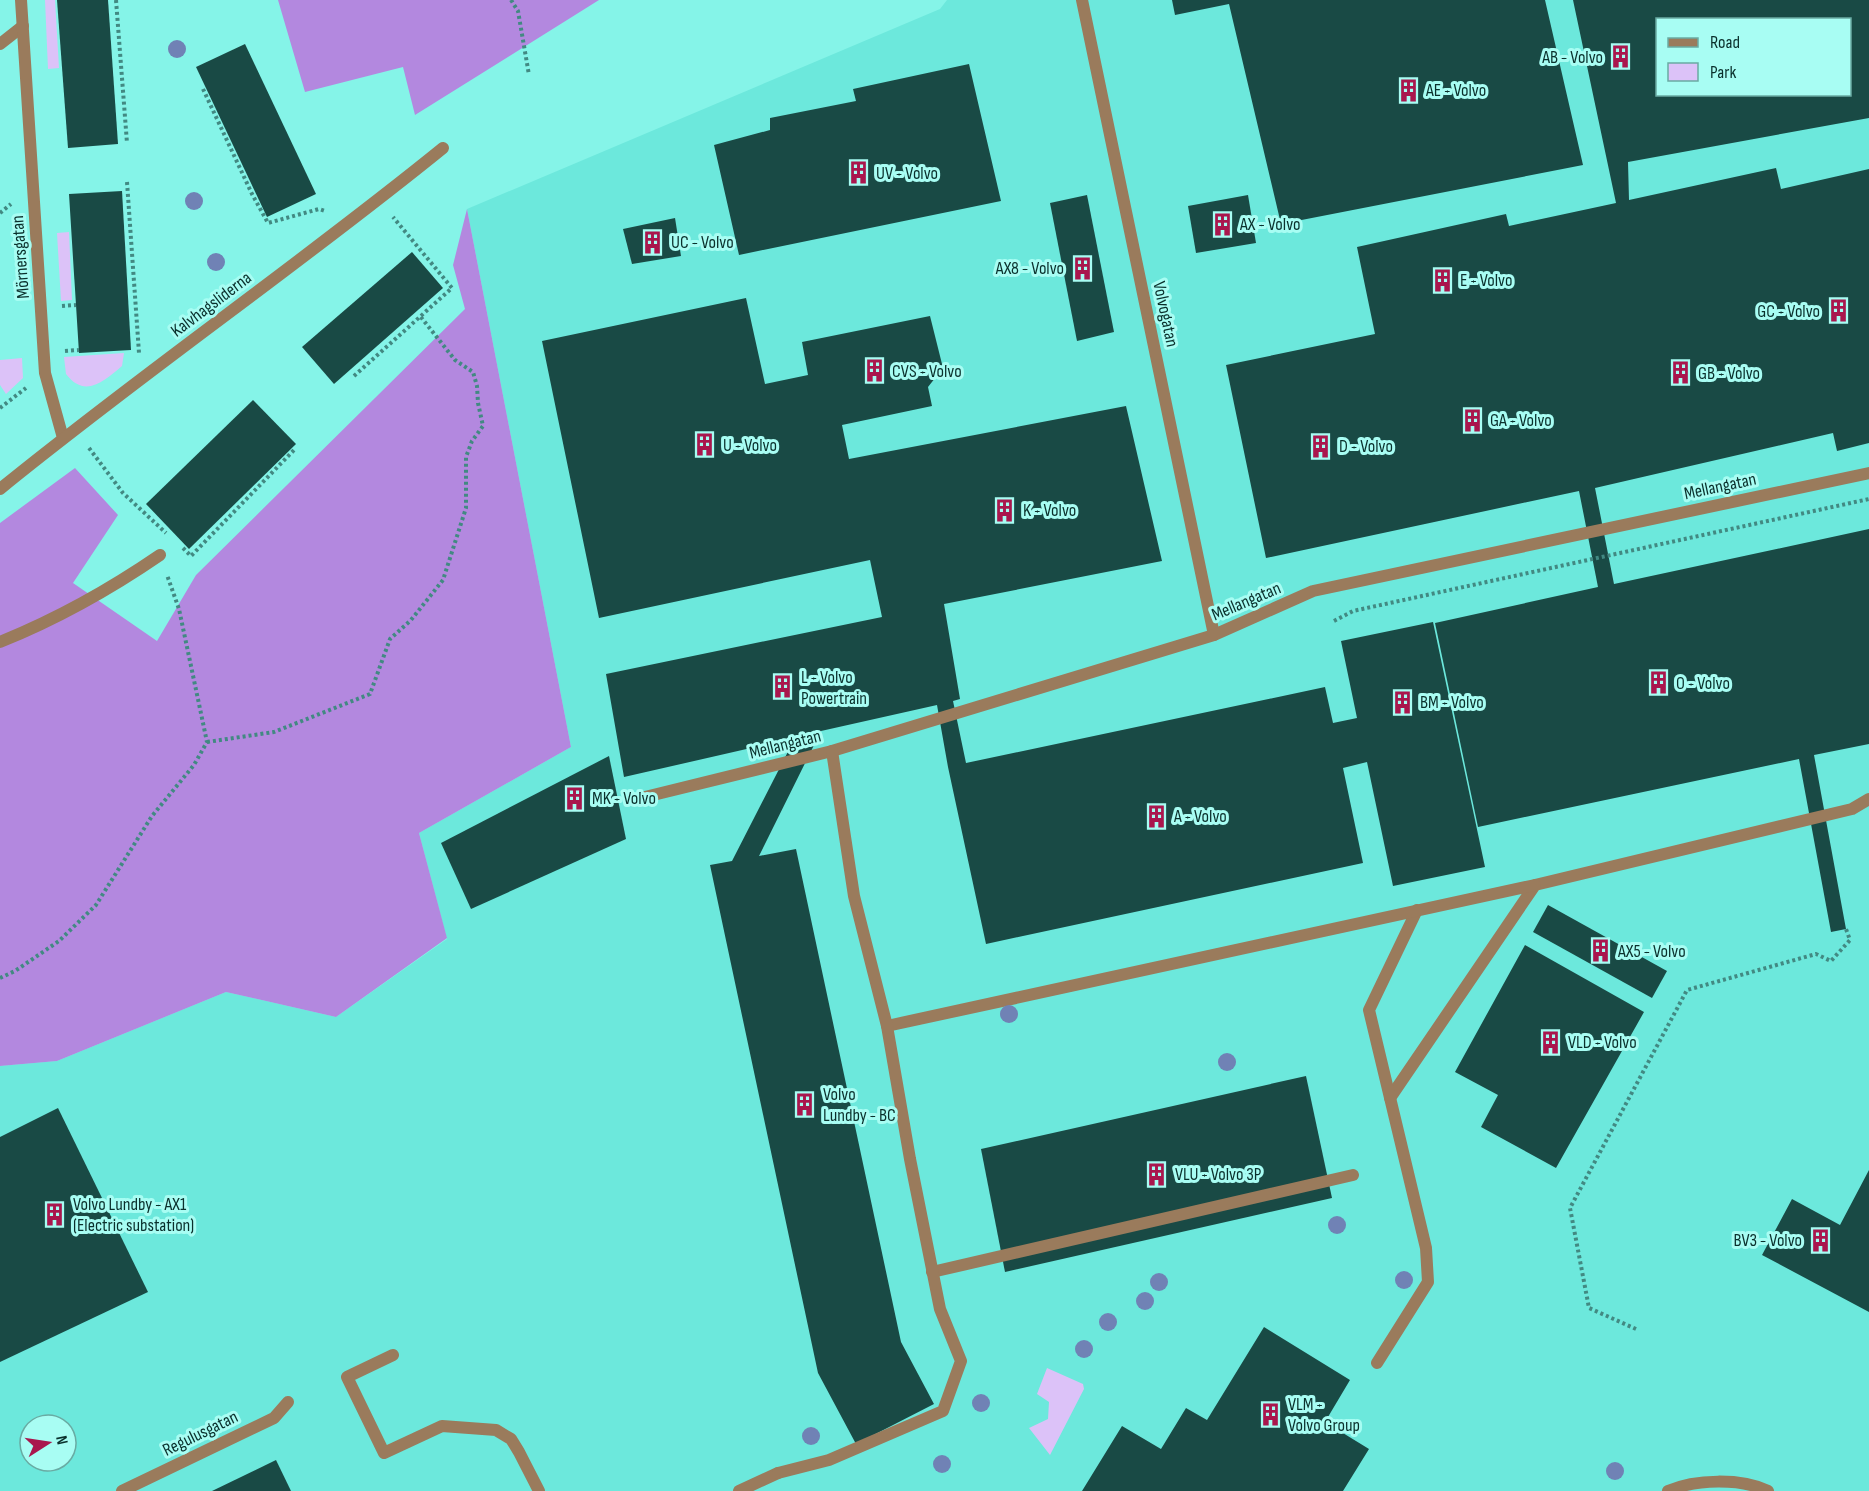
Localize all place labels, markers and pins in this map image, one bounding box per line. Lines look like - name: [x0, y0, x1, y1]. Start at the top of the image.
- building icon: AB - Volvo: [1608, 44, 1634, 70]
- place label: AB - Volvo: [1541, 47, 1603, 68]
- building icon: AE - Volvo: [1395, 77, 1421, 103]
- place label: AE - Volvo: [1425, 80, 1486, 101]
- building icon: UV - Volvo: [845, 160, 871, 186]
- place label: UV - Volvo: [876, 163, 938, 184]
- building icon: AX - Volvo: [1209, 211, 1235, 237]
- place label: AX - Volvo: [1239, 214, 1300, 235]
- building icon: UC - Volvo: [640, 229, 666, 255]
- place label: UC - Volvo: [671, 232, 734, 253]
- building icon: AX8 - Volvo: [1069, 255, 1095, 281]
- place label: AX8 - Volvo: [995, 258, 1064, 279]
- building icon: E - Volvo: [1429, 267, 1455, 293]
- place label: E - Volvo: [1460, 270, 1512, 291]
- building icon: GC - Volvo: [1825, 298, 1851, 324]
- place label: GC - Volvo: [1757, 301, 1820, 322]
- building icon: CVS - Volvo: [861, 358, 887, 384]
- building icon: GB - Volvo: [1667, 360, 1693, 386]
- place label: CVS - Volvo: [892, 361, 962, 382]
- place label: GB - Volvo: [1698, 363, 1760, 384]
- building icon: GA - Volvo: [1459, 407, 1485, 433]
- place label: GA - Volvo: [1490, 410, 1552, 431]
- building icon: U - Volvo: [692, 432, 718, 458]
- building icon: D - Volvo: [1308, 433, 1334, 459]
- place label: U - Volvo: [723, 435, 777, 456]
- place label: D - Volvo: [1339, 436, 1393, 457]
- building icon: K - Volvo: [992, 497, 1018, 523]
- place label: K - Volvo: [1023, 500, 1076, 521]
- place label: L - Volvo Powertrain: [801, 667, 867, 709]
- building icon: O - Volvo: [1645, 670, 1671, 696]
- place label: O - Volvo: [1676, 673, 1730, 694]
- building icon: L - Volvo Powertrain: [770, 674, 796, 700]
- building icon: BM - Volvo: [1389, 689, 1415, 715]
- place label: BM - Volvo: [1420, 692, 1484, 713]
- building icon: MK - Volvo: [561, 785, 587, 811]
- place label: MK - Volvo: [592, 788, 656, 809]
- building icon: A - Volvo: [1143, 803, 1169, 829]
- place label: A - Volvo: [1173, 806, 1227, 827]
- building icon: AX5 - Volvo: [1587, 938, 1613, 964]
- place label: AX5 - Volvo: [1617, 941, 1686, 962]
- building icon: VLD - Volvo: [1537, 1029, 1563, 1055]
- place label: VLD - Volvo: [1568, 1032, 1637, 1053]
- place label: Volvo Lundby - BC: [823, 1084, 896, 1126]
- building icon: Volvo Lundby - BC: [792, 1091, 818, 1117]
- building icon: VLU - Volvo 3P: [1144, 1161, 1170, 1187]
- place label: VLU - Volvo 3P: [1175, 1164, 1262, 1185]
- place label: Volvo Lundby - AX1 (Electric substation): [73, 1194, 194, 1236]
- building icon: Volvo Lundby - AX1 (Electric substation): [42, 1201, 68, 1227]
- building icon: BV3 - Volvo: [1807, 1227, 1833, 1253]
- place label: BV3 - Volvo: [1734, 1230, 1802, 1251]
- place label: VLM - Volvo Group: [1288, 1394, 1360, 1436]
- building icon: VLM - Volvo Group: [1257, 1401, 1283, 1427]

